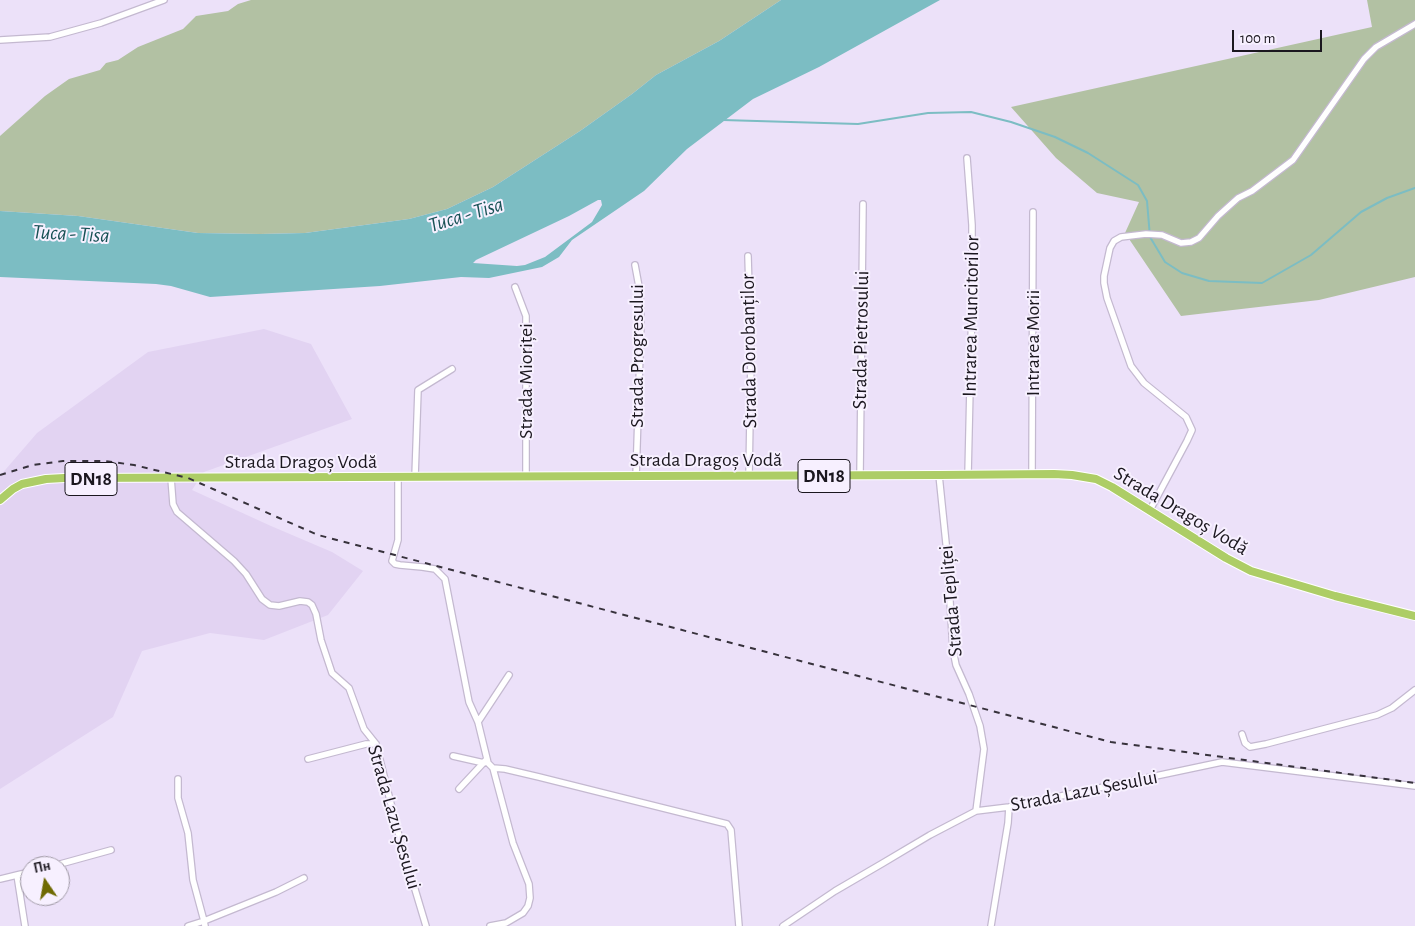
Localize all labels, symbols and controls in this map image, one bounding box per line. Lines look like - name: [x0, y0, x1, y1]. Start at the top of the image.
- scale bar: [1235, 20, 1325, 52]
- text: 100 m: [1240, 31, 1275, 46]
- water label: Тиса - Tisa: [426, 192, 506, 238]
- water label: Тиса - Tisa: [32, 219, 110, 249]
- street label: Intrarea Muncitorilor: [958, 235, 984, 397]
- street label: Strada Pietrosului: [848, 270, 874, 410]
- street label: Strada Dorobanților: [736, 273, 762, 429]
- street label: Strada Progresului: [625, 284, 649, 428]
- street label: Intrarea Morii: [1021, 290, 1045, 396]
- street label: Strada Mioriței: [514, 323, 538, 439]
- street label: Strada Dragoș Vodă: [630, 448, 782, 472]
- street label: Strada Dragoș Vodă: [225, 450, 377, 474]
- road number: DN18: [798, 460, 850, 492]
- street label: Strada Dragoș Vodă: [1109, 461, 1253, 561]
- road number: DN18: [65, 462, 117, 496]
- street label: Strada Tepliței: [934, 544, 968, 658]
- street label: Strada Lazu Șesului: [362, 742, 426, 892]
- street label: Strada Lazu Șesului: [1008, 765, 1160, 817]
- north arrow: [20, 856, 70, 906]
- text: Пн: [32, 859, 52, 876]

